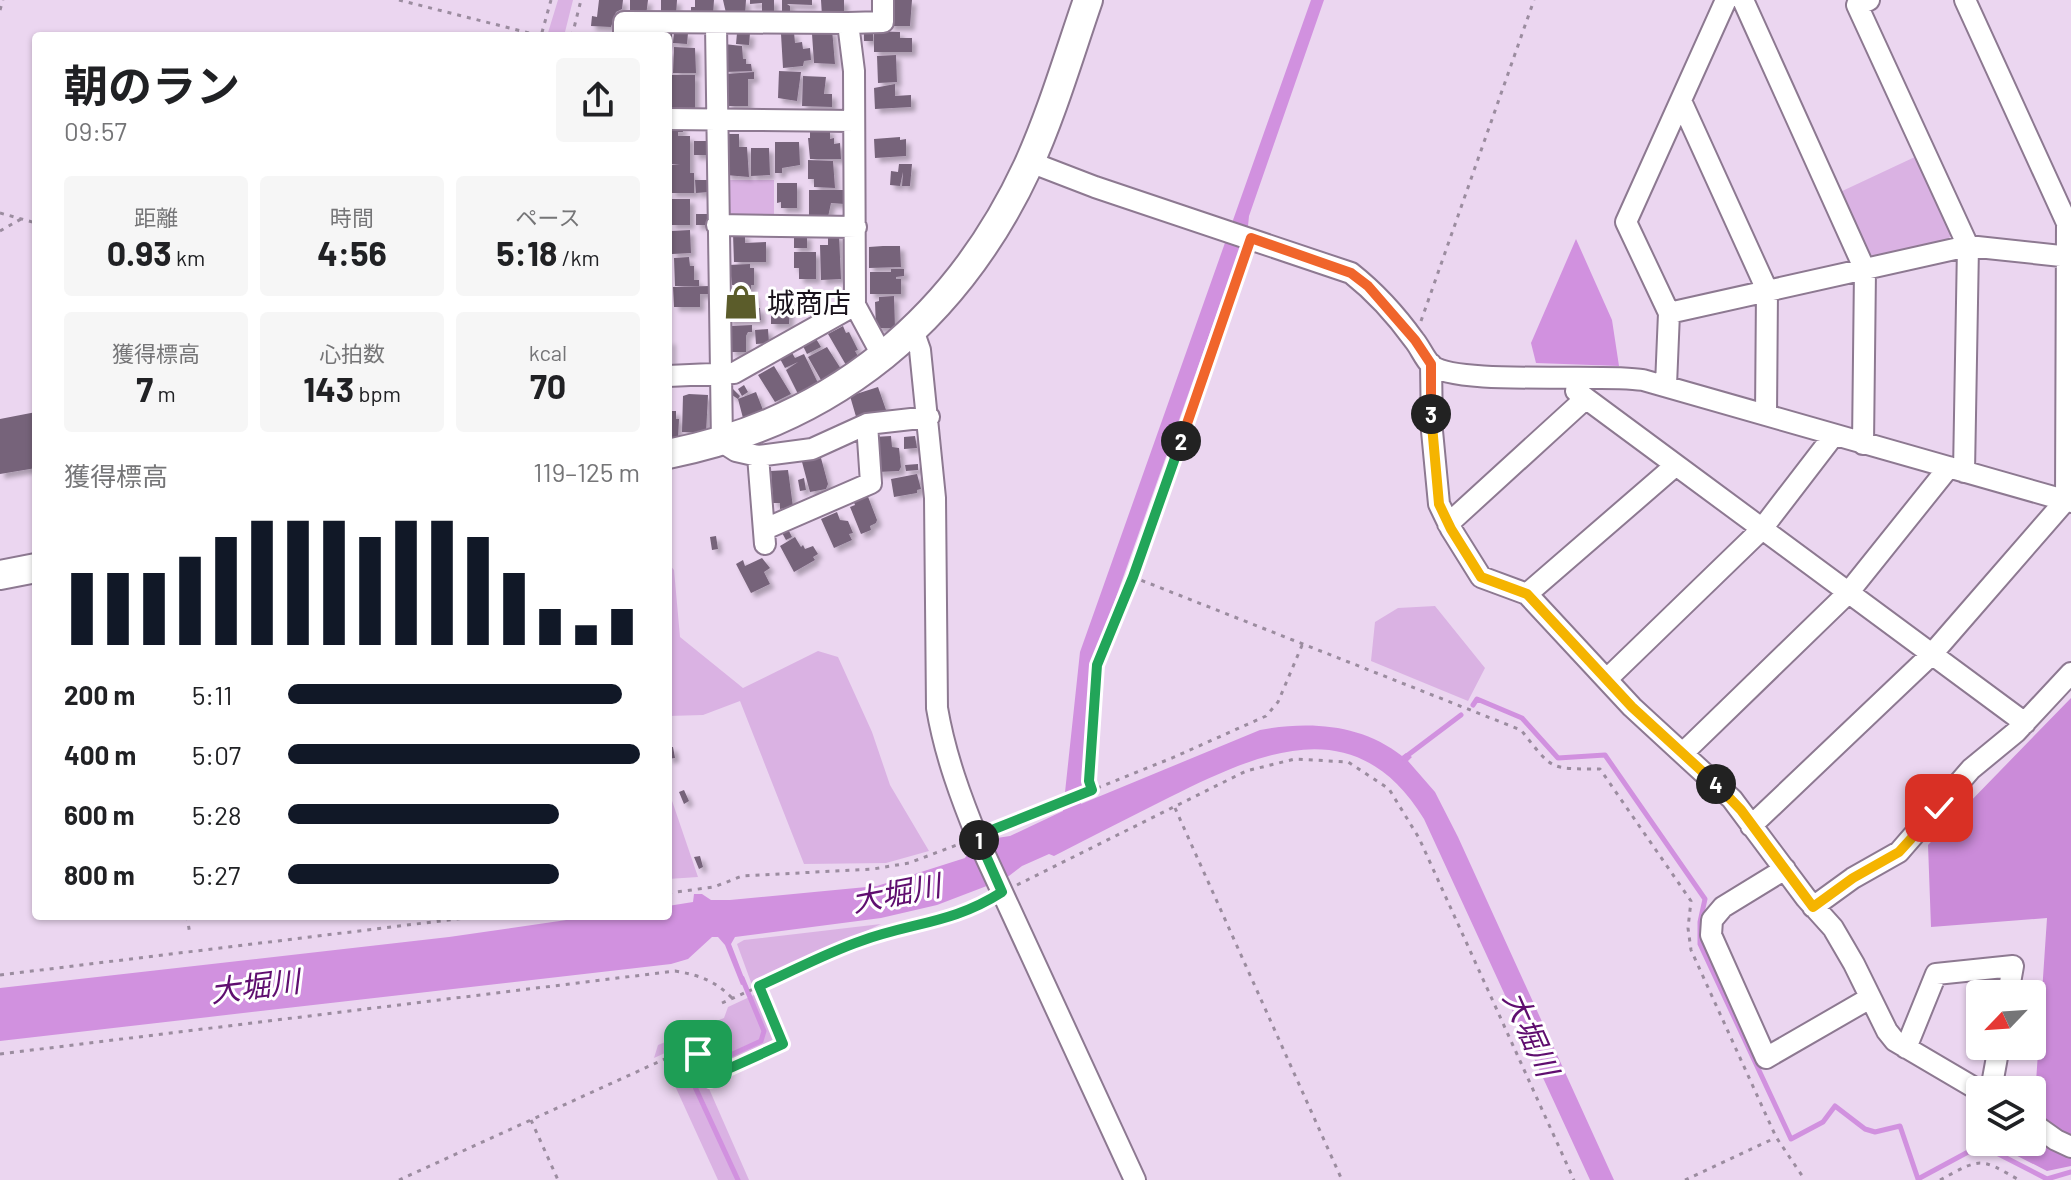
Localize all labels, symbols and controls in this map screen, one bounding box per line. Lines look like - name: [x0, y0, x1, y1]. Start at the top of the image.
- text: 朝のラン: [64, 58, 240, 111]
- button: share: [556, 58, 640, 142]
- text: 09:57: [64, 115, 127, 146]
- text: 距離: [134, 204, 178, 230]
- text: 時間: [330, 204, 374, 230]
- text: ペース: [516, 204, 580, 230]
- text: 0.93: [107, 232, 172, 273]
- text: 4:56: [317, 232, 387, 273]
- text: 5:18: [496, 232, 557, 273]
- text: km: [172, 244, 205, 270]
- text: /km: [557, 244, 600, 270]
- shop icon: 城商店: [722, 283, 760, 321]
- place label: 城商店: [767, 285, 851, 319]
- text: kcal: [529, 339, 567, 365]
- text: 獲得標高: [112, 340, 200, 366]
- text: 心拍数: [319, 340, 385, 366]
- text: 70: [530, 365, 566, 406]
- text: 7: [136, 368, 153, 409]
- text: 143: [303, 368, 354, 409]
- text: m: [153, 380, 176, 406]
- text: bpm: [354, 380, 401, 406]
- pin: 3: [1411, 394, 1451, 434]
- text: 3: [1425, 401, 1437, 427]
- pin: 2: [1161, 421, 1201, 461]
- text: 2: [1175, 428, 1187, 454]
- text: 119–125 m: [533, 456, 640, 487]
- text: 獲得標高: [64, 460, 168, 491]
- text: 200 m: [64, 679, 135, 710]
- text: 5:11: [192, 679, 232, 710]
- text: 400 m: [64, 739, 136, 770]
- text: 5:07: [192, 739, 241, 770]
- pin: 4: [1696, 764, 1736, 804]
- text: 4: [1709, 771, 1723, 797]
- pin: [1905, 774, 1973, 842]
- icon: check: [1917, 786, 1961, 830]
- text: 600 m: [64, 799, 135, 830]
- text: 5:28: [192, 799, 242, 830]
- pin: 1: [959, 820, 999, 860]
- text: 1: [975, 827, 983, 853]
- text: 800 m: [64, 859, 135, 890]
- text: 5:27: [192, 859, 240, 890]
- water label: 大堀川: [848, 865, 947, 918]
- water label: 大堀川: [208, 961, 305, 1008]
- north arrow: [1966, 980, 2046, 1060]
- map controls: [1966, 980, 2046, 1156]
- water label: 大堀川: [1497, 985, 1568, 1084]
- pin: [664, 1020, 732, 1088]
- icon: arrive: [676, 1032, 720, 1076]
- button: layers: [1966, 1076, 2046, 1156]

